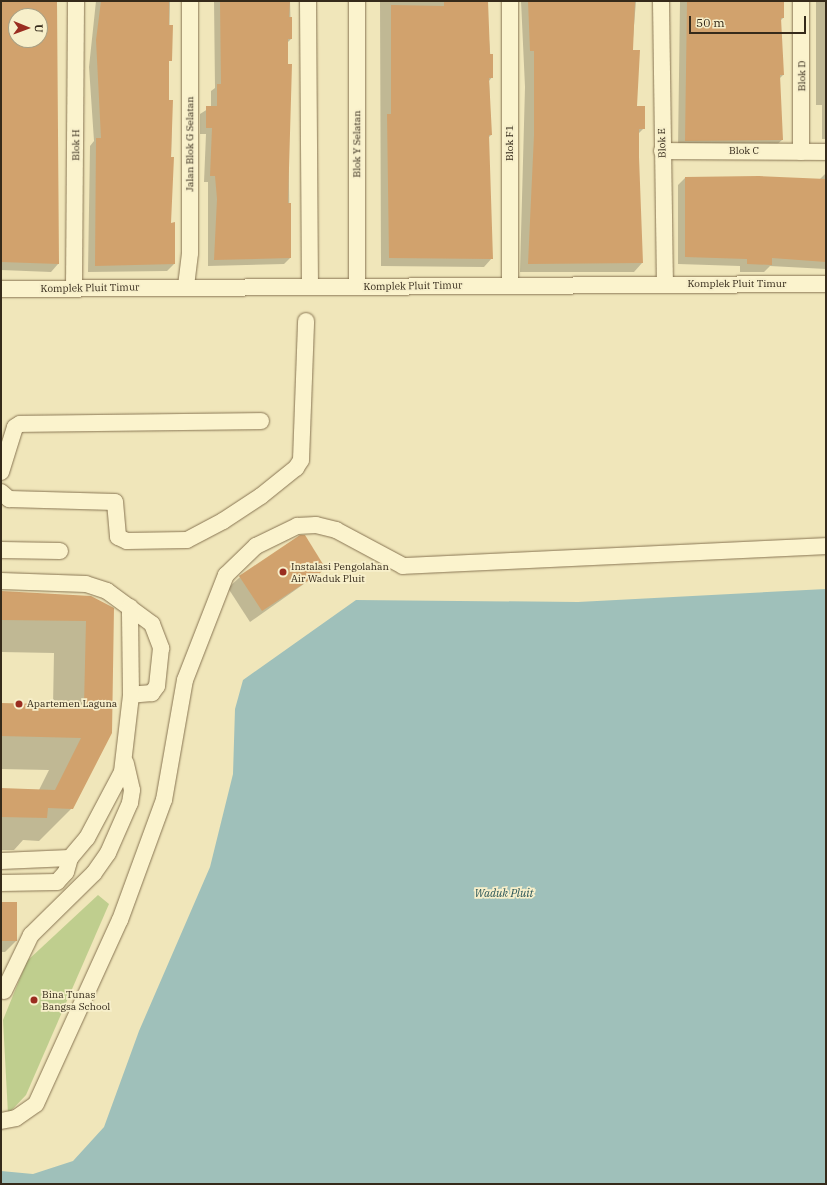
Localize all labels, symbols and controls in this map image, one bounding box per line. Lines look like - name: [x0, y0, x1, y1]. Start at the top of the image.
- north arrow: [8, 8, 48, 48]
- scale bar: [691, 8, 808, 34]
- text: 50 m: [696, 15, 725, 30]
- text: U: [32, 24, 46, 33]
- street label: Blok D: [796, 61, 808, 91]
- street label: Jalan Blok G Selatan: [184, 96, 196, 192]
- street label: Blok Y Selatan: [351, 110, 363, 178]
- street label: Blok F1: [504, 125, 516, 161]
- street label: Blok E: [656, 128, 668, 158]
- street label: Blok H: [70, 129, 82, 161]
- street label: Blok C: [729, 145, 759, 157]
- street label: Komplek Pluit Timur: [688, 278, 786, 290]
- street label: Komplek Pluit Timur: [363, 279, 463, 293]
- street label: Komplek Pluit Timur: [40, 281, 140, 295]
- place label: Instalasi Pengolahan Air Waduk Pluit: [291, 560, 389, 584]
- marker: Instalasi Pengolahan Air Waduk Pluit: [278, 567, 288, 577]
- place label: Apartemen Laguna: [27, 698, 117, 710]
- marker: Apartemen Laguna: [14, 699, 24, 709]
- water label: Waduk Pluit: [475, 886, 533, 900]
- place label: Bina Tunas Bangsa School: [42, 988, 110, 1012]
- marker: Bina Tunas Bangsa School: [29, 995, 39, 1005]

